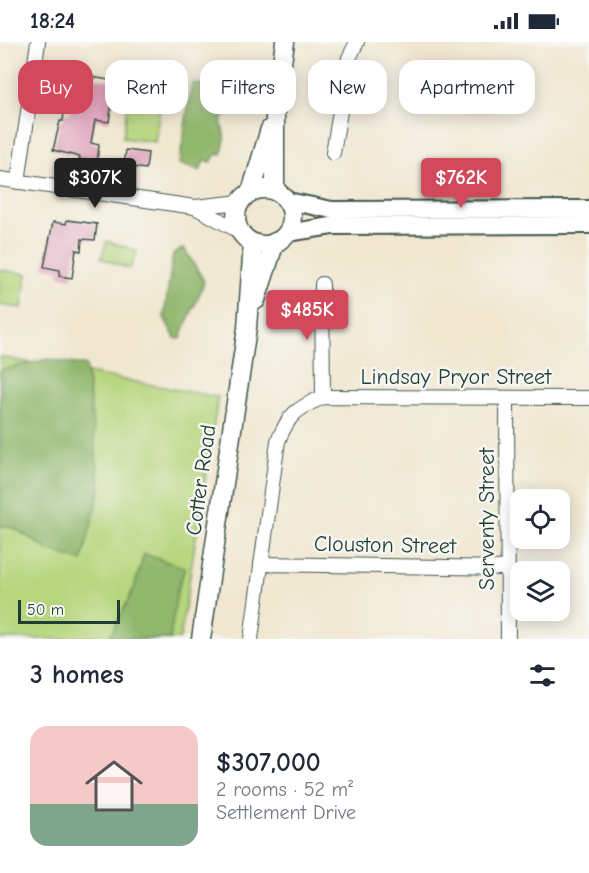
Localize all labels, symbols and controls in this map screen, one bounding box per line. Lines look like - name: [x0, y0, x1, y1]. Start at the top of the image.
- text: 18:24: [30, 8, 75, 34]
- chip: Buy: [18, 60, 93, 114]
- chip: Rent: [105, 60, 188, 114]
- chip: Filters: [200, 60, 296, 114]
- chip: New: [308, 60, 387, 114]
- chip: Apartment: [399, 60, 535, 114]
- pin: $307K: [53, 158, 137, 209]
- pin: $762K: [419, 158, 503, 209]
- text: $307K: [68, 166, 122, 189]
- text: $762K: [435, 166, 487, 189]
- pin: $485K: [265, 290, 349, 341]
- text: $485K: [280, 298, 334, 321]
- street label: Lindsay Pryor Street: [361, 364, 552, 390]
- street label: Cotter Road: [180, 423, 222, 537]
- street label: Serventy Street: [474, 447, 500, 590]
- map controls: [510, 489, 570, 621]
- button: locate: [510, 489, 570, 549]
- street label: Clouston Street: [314, 531, 457, 559]
- button: layers: [510, 561, 570, 621]
- scale bar: [18, 597, 120, 624]
- text: 50 m: [27, 601, 64, 619]
- icon: filters: [526, 659, 559, 692]
- text: 3 homes: [30, 660, 124, 690]
- text: $307,000: [216, 748, 321, 778]
- icon: home: [78, 750, 150, 822]
- text: 2 rooms · 52 m²: [216, 778, 353, 801]
- text: Settlement Drive: [216, 801, 356, 824]

